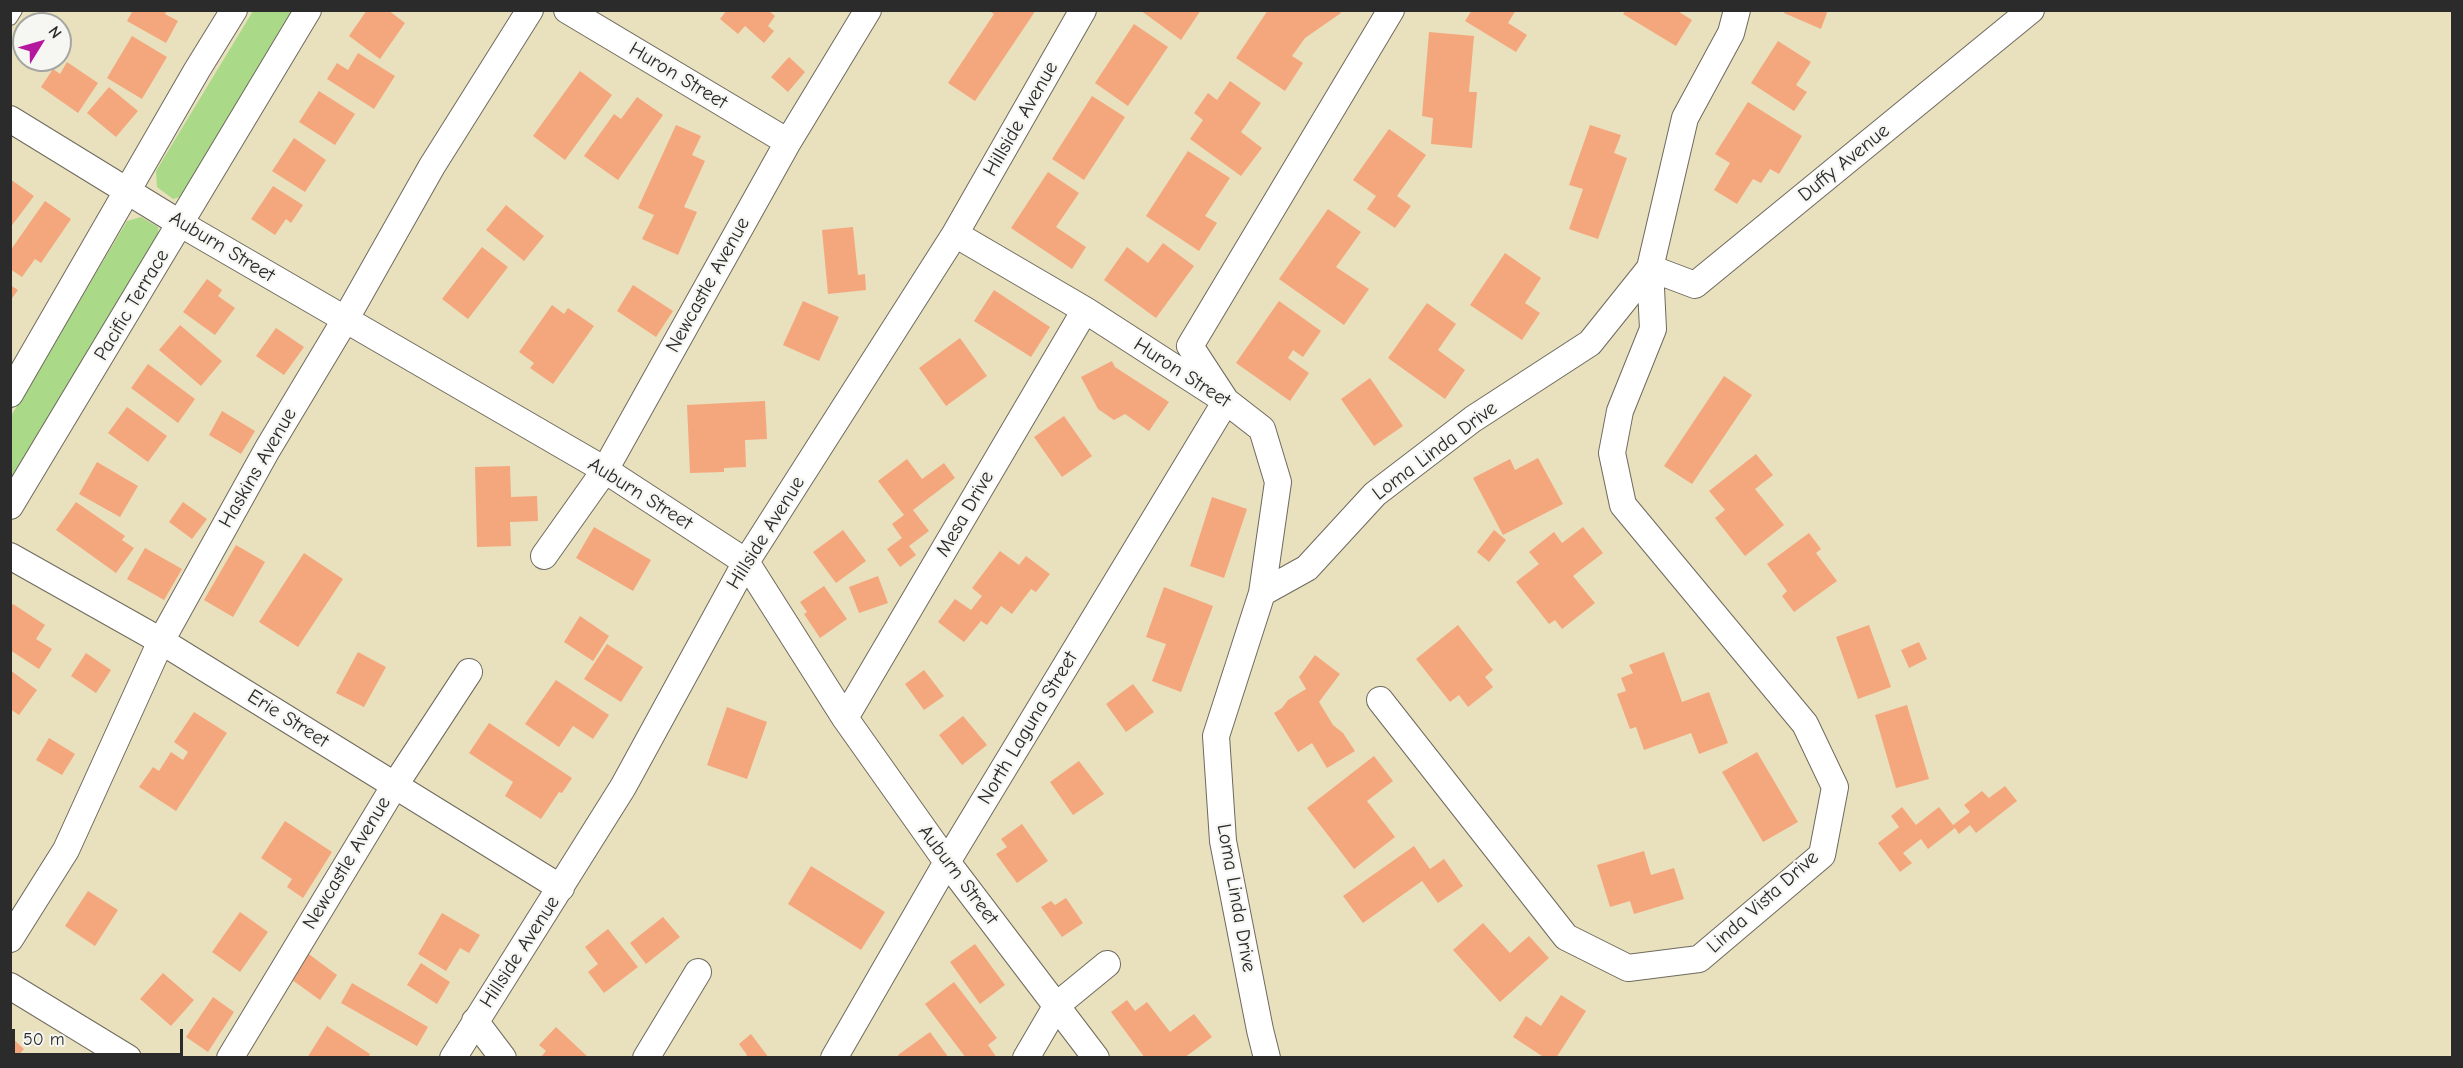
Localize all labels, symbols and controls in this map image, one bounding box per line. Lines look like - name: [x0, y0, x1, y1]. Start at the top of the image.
- north arrow: [12, 12, 72, 72]
- text: N: [44, 23, 65, 42]
- street label: Huron Street: [624, 37, 732, 115]
- street label: Hillside Avenue: [978, 57, 1064, 181]
- street label: Duffy Avenue: [1794, 119, 1894, 207]
- street label: Auburn Street: [165, 206, 279, 288]
- street label: Newcastle Avenue: [661, 213, 755, 357]
- street label: Pacific Terrace: [89, 245, 175, 365]
- street label: Huron Street: [1129, 333, 1235, 413]
- street label: Loma Linda Drive: [1368, 396, 1502, 506]
- street label: Haskins Avenue: [214, 404, 302, 532]
- street label: Auburn Street: [583, 452, 697, 536]
- street label: Mesa Drive: [931, 467, 999, 561]
- street label: Hillside Avenue: [722, 472, 810, 594]
- street label: North Laguna Street: [973, 647, 1083, 809]
- street label: Erie Street: [243, 685, 333, 753]
- street label: Newcastle Avenue: [298, 792, 396, 934]
- street label: Auburn Street: [913, 820, 1003, 930]
- street label: Loma Linda Drive: [1211, 822, 1261, 974]
- street label: Linda Vista Drive: [1702, 846, 1824, 958]
- street label: Hillside Avenue: [475, 891, 565, 1013]
- scale bar: [15, 1017, 186, 1055]
- text: 50 m: [23, 1029, 65, 1050]

